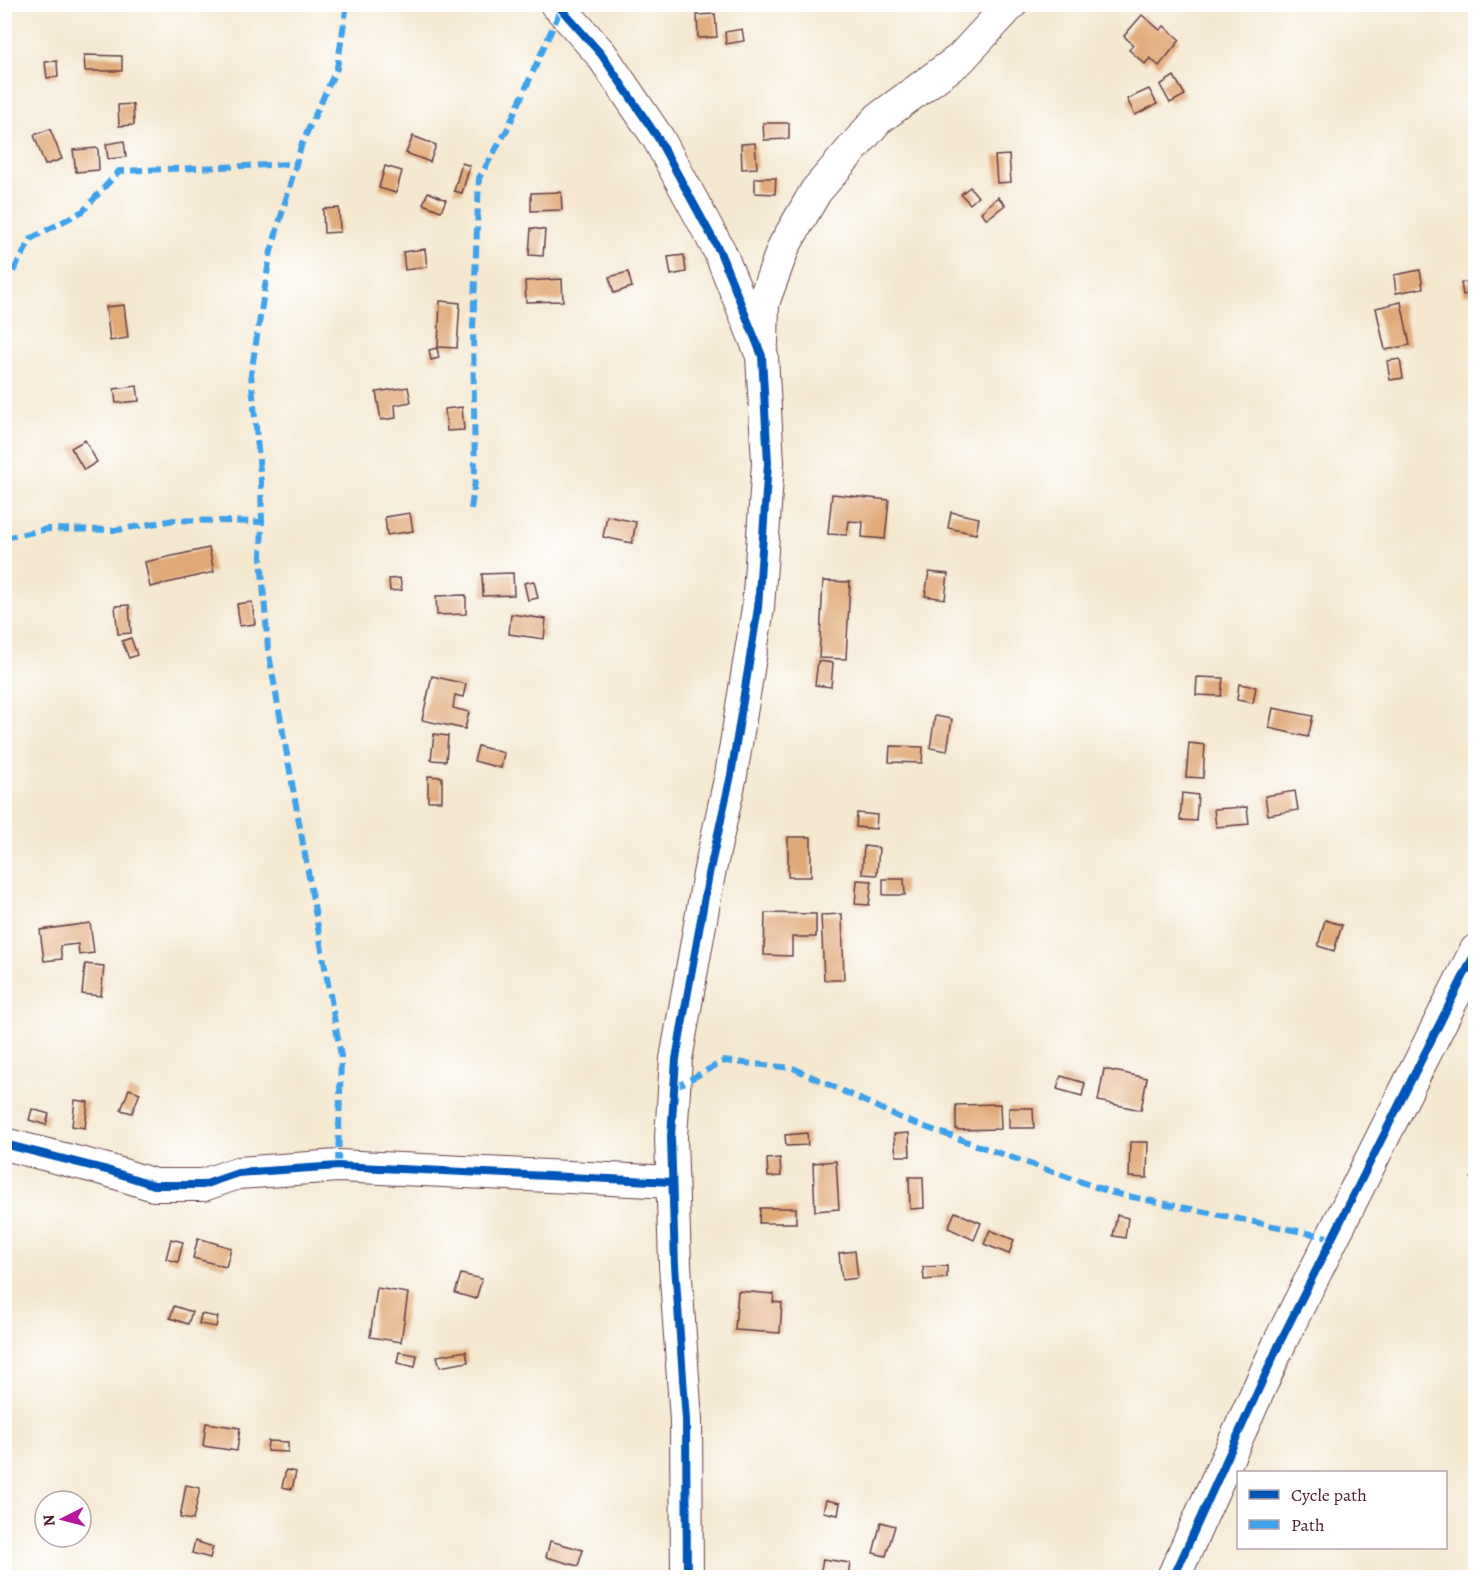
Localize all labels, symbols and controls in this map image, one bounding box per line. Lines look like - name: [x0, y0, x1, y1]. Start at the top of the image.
- legend: [1237, 1471, 1447, 1549]
- text: Cycle path: [1291, 1483, 1367, 1507]
- north arrow: [33, 1489, 93, 1549]
- text: N: [37, 1513, 61, 1527]
- text: Path: [1291, 1513, 1325, 1537]

